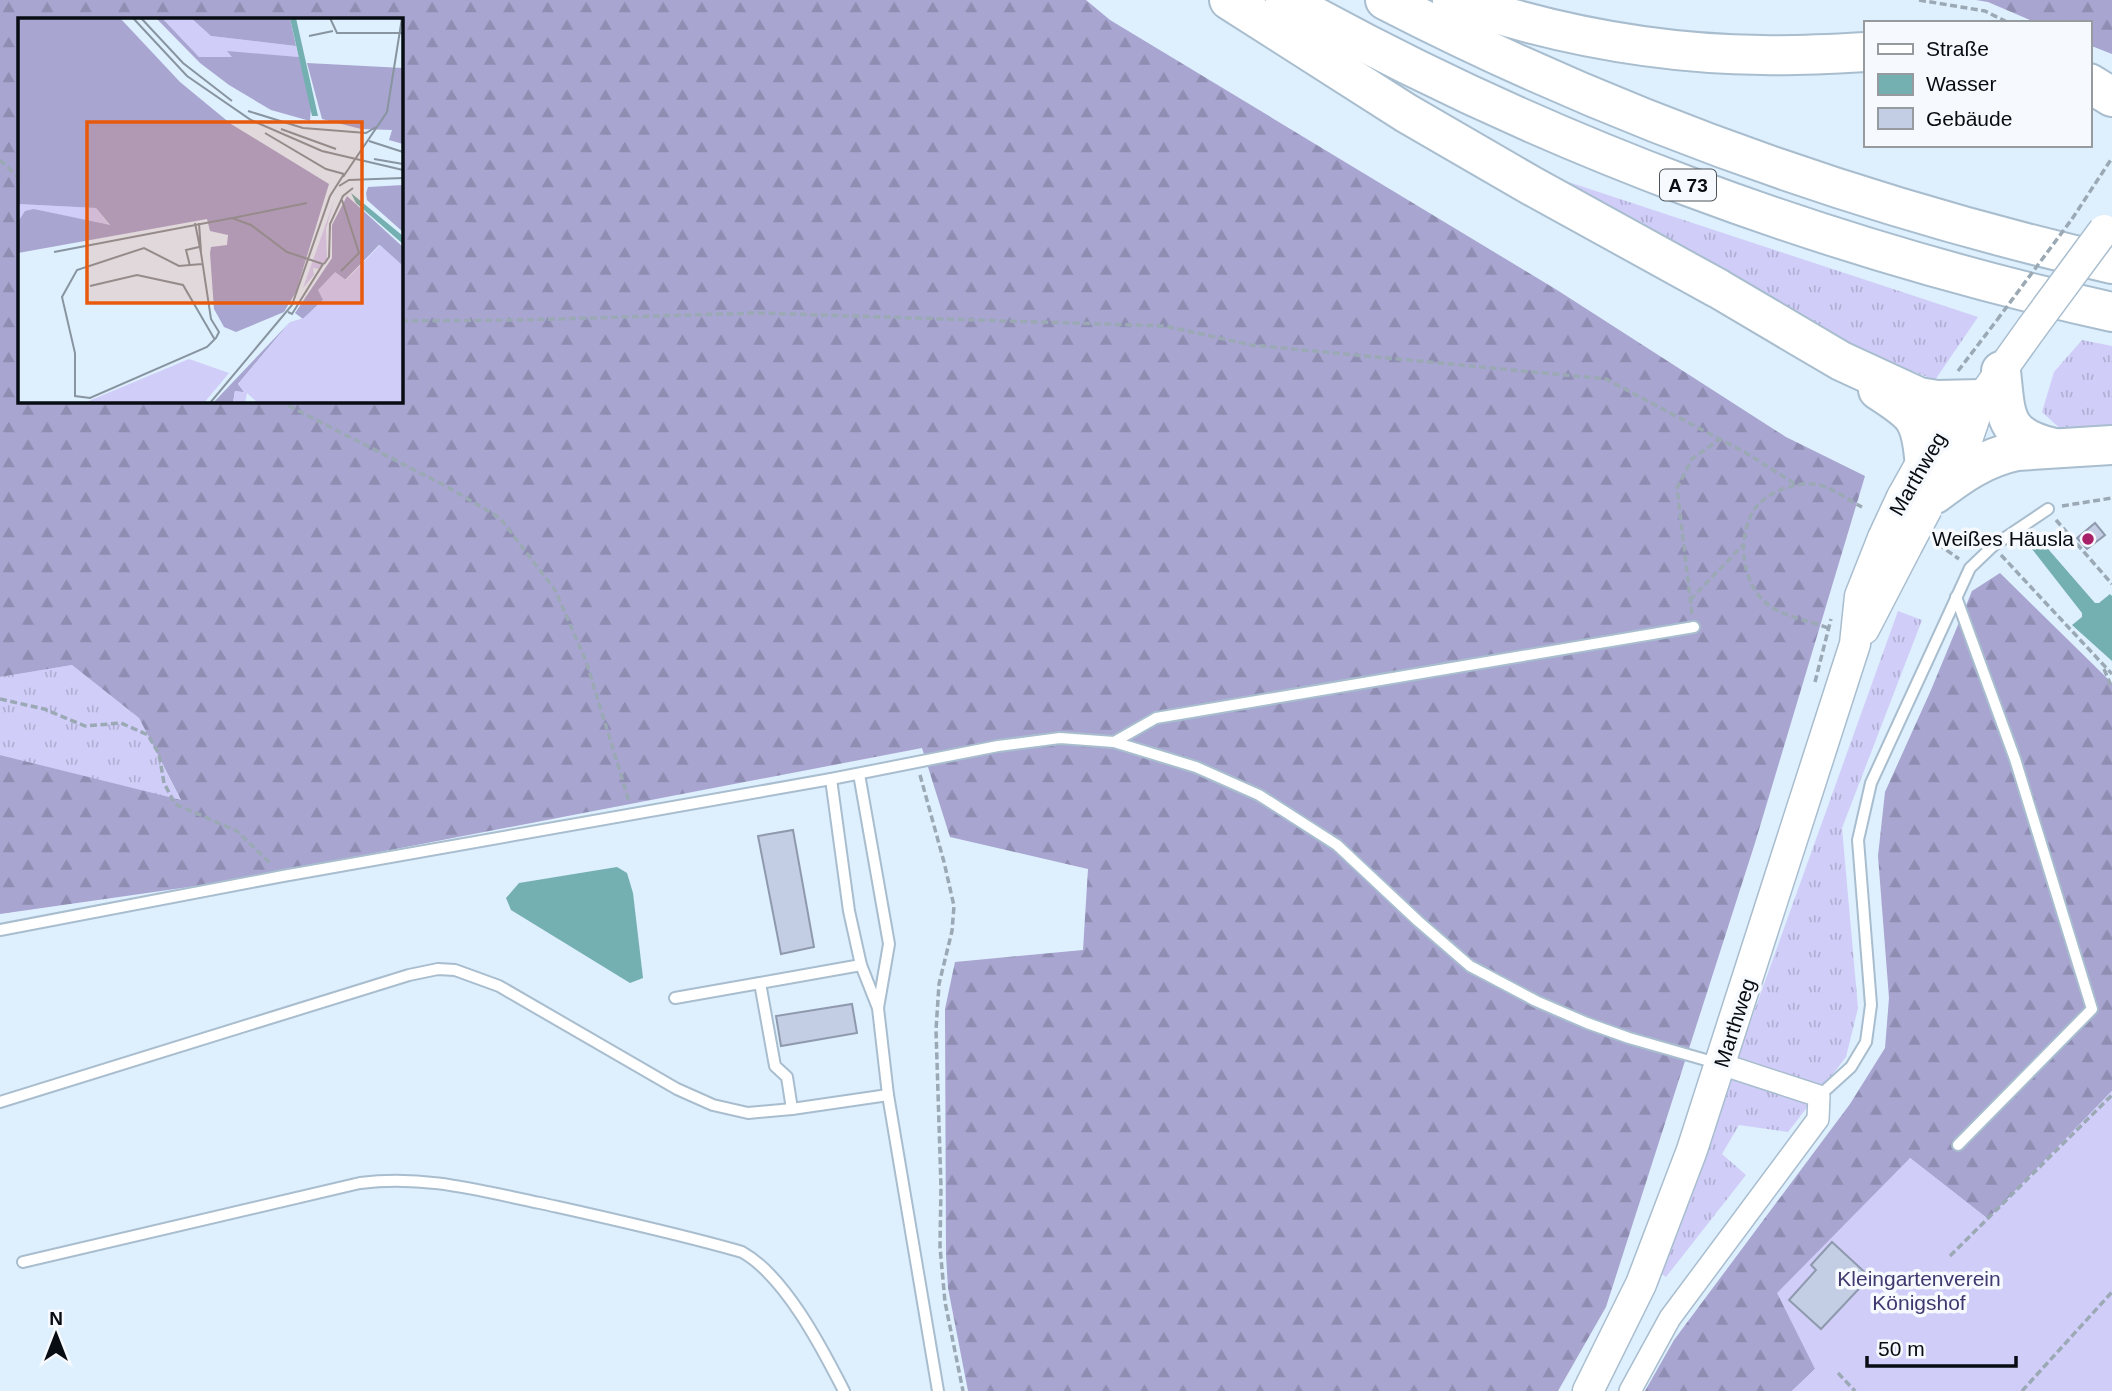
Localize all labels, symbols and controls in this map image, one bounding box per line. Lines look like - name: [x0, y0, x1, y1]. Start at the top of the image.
- inset map: [18, 18, 402, 402]
- legend: [1864, 21, 2091, 147]
- text: Straße: [1926, 37, 1989, 60]
- text: Wasser: [1926, 72, 1996, 95]
- text: Gebäude: [1926, 107, 2012, 130]
- road number: A 73: [1660, 169, 1716, 200]
- street label: Marthweg: [1885, 428, 1951, 519]
- place label: Weißes Häusla: [1932, 527, 2074, 550]
- marker: Weißes Häusla: [2080, 531, 2096, 547]
- street label: Marthweg: [1709, 975, 1760, 1070]
- park label: Kleingartenverein Königshof: [1837, 1267, 2001, 1314]
- north arrow: [21, 1300, 91, 1370]
- text: N: [49, 1308, 63, 1329]
- scale bar: [1867, 1324, 2016, 1368]
- text: 50 m: [1878, 1337, 1925, 1360]

